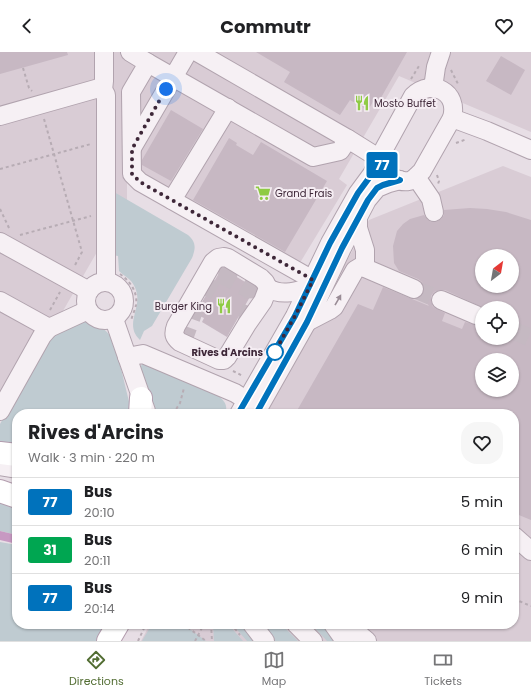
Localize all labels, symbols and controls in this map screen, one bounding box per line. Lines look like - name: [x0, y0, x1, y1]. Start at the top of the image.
- text: Commutr: [220, 14, 311, 39]
- icon: back: [16, 15, 38, 37]
- icon: heart: [493, 15, 515, 37]
- your location: [156, 79, 176, 99]
- restaurant icon: Mosto Buffet: [353, 94, 371, 112]
- place label: Mosto Buffet: [374, 96, 436, 111]
- line badge: 77: [364, 152, 400, 178]
- text: 77: [375, 155, 389, 175]
- supermarket icon: Grand Frais: [254, 184, 272, 202]
- place label: Grand Frais: [275, 186, 332, 201]
- north arrow: [475, 249, 519, 293]
- map controls: [475, 249, 519, 397]
- one-way arrow: [334, 294, 341, 306]
- restaurant icon: Burger King: [215, 297, 233, 315]
- place label: Burger King: [155, 299, 212, 314]
- button: locate: [475, 301, 519, 345]
- marker: Rives d'Arcins: [266, 343, 284, 361]
- place label: Rives d'Arcins: [191, 345, 263, 360]
- button: layers: [475, 353, 519, 397]
- text: Rives d'Arcins: [28, 419, 164, 446]
- button: heart: [461, 422, 503, 464]
- text: Walk · 3 min · 220 m: [28, 448, 155, 467]
- text: Bus: [84, 481, 112, 502]
- text: 5 min: [461, 491, 503, 512]
- text: 77: [43, 492, 57, 512]
- text: 20:10: [84, 503, 115, 522]
- text: Bus: [84, 529, 112, 550]
- text: 6 min: [461, 539, 503, 560]
- text: 31: [43, 540, 57, 560]
- text: 20:11: [84, 551, 111, 570]
- text: Bus: [84, 577, 112, 598]
- text: 9 min: [461, 587, 503, 608]
- text: 77: [43, 588, 57, 608]
- text: 20:14: [84, 599, 115, 618]
- tab: Directions: [69, 649, 124, 690]
- tab: Map: [262, 649, 286, 690]
- tab: Tickets: [424, 649, 462, 690]

